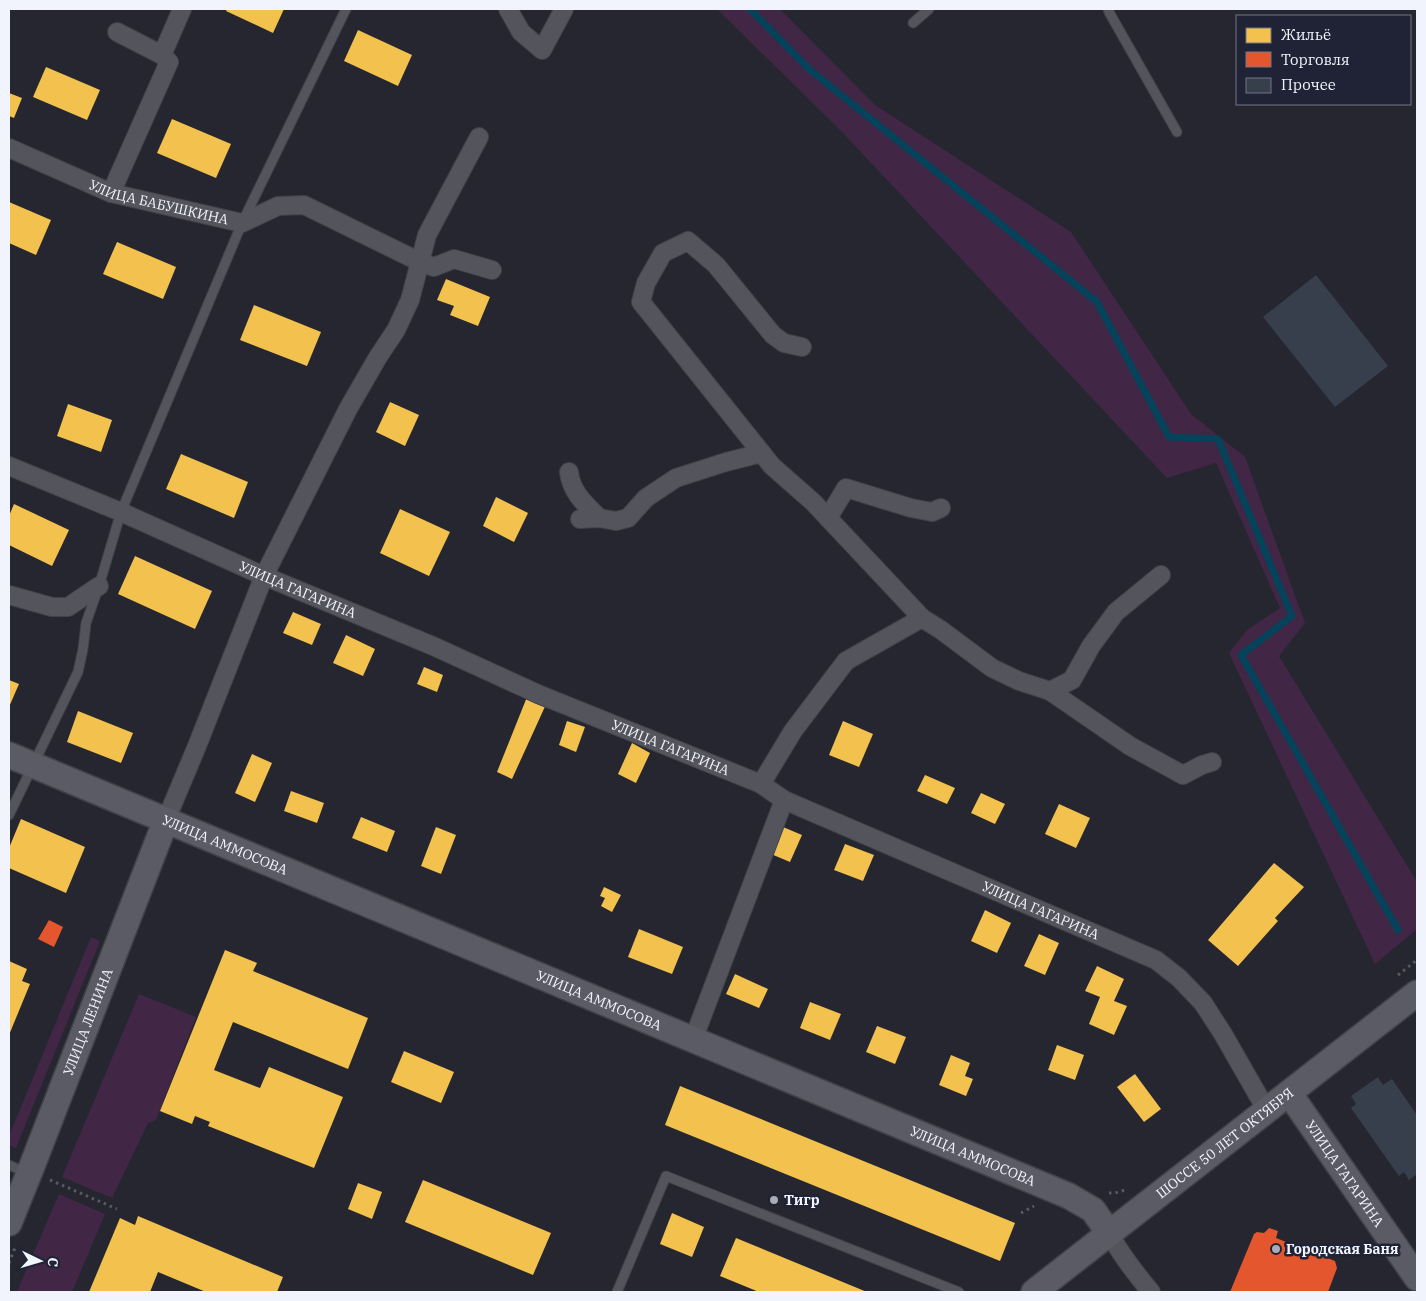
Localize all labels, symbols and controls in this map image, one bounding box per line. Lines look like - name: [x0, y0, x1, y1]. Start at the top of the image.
- legend: [1236, 15, 1411, 105]
- text: Жильё: [1281, 25, 1331, 44]
- text: Торговля: [1281, 50, 1350, 69]
- text: Прочее: [1281, 75, 1336, 94]
- street label: УЛИЦА БАБУШКИНА: [86, 175, 231, 229]
- street label: УЛИЦА ГАГАРИНА: [236, 557, 359, 622]
- street label: УЛИЦА ГАГАРИНА: [609, 716, 733, 780]
- street label: УЛИЦА АММОСОВА: [160, 811, 291, 879]
- street label: УЛИЦА ГАГАРИНА: [979, 877, 1102, 944]
- street label: УЛИЦА ЛЕНИНА: [59, 965, 117, 1078]
- street label: УЛИЦА АММОСОВА: [534, 966, 665, 1035]
- street label: ШОССЕ 50 ЛЕТ ОКТЯБРЯ: [1152, 1084, 1297, 1202]
- street label: УЛИЦА ГАГАРИНА: [1302, 1117, 1388, 1231]
- street label: УЛИЦА АММОСОВА: [907, 1122, 1039, 1190]
- place label: Тигр: [784, 1191, 820, 1209]
- marker: Тигр: [768, 1194, 780, 1206]
- north arrow: [15, 1236, 65, 1286]
- place label: Городская Баня: [1286, 1240, 1399, 1258]
- marker: Городская Баня: [1270, 1243, 1282, 1255]
- text: С: [44, 1257, 62, 1268]

